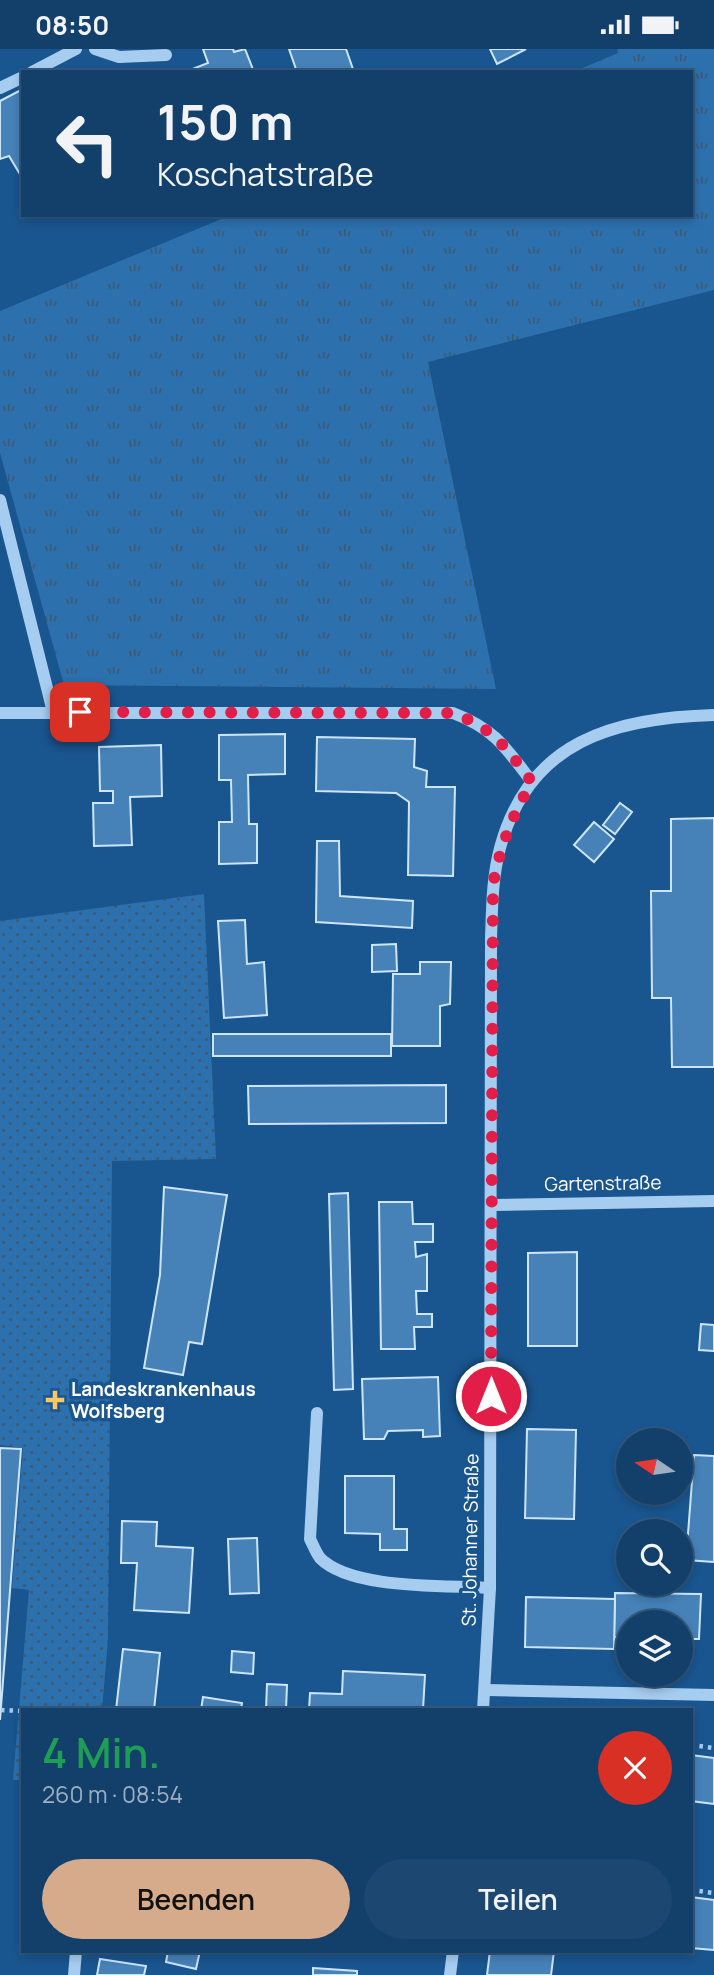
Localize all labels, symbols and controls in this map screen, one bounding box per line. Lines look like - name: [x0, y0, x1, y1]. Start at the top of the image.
- text: 08:50: [35, 7, 109, 43]
- text: 150 m: [157, 88, 293, 155]
- icon: left: [42, 98, 133, 189]
- text: Koschatstraße: [157, 152, 374, 196]
- pin: [50, 682, 110, 742]
- icon: arrive: [61, 693, 99, 731]
- street label: Gartenstraße: [544, 1169, 662, 1197]
- position arrow: [454, 1359, 528, 1433]
- place label: Landeskrankenhaus Wolfsberg: [71, 1376, 256, 1424]
- marker: Landeskrankenhaus Wolfsberg: [45, 1390, 65, 1410]
- north arrow: [616, 1428, 693, 1505]
- map controls: [616, 1428, 693, 1687]
- street label: St. Johanner Straße: [455, 1453, 485, 1627]
- button: search: [616, 1519, 693, 1596]
- button: layers: [616, 1610, 693, 1687]
- text: 4 Min.: [42, 1723, 160, 1781]
- button: close: [598, 1731, 672, 1805]
- text: 260 m · 08:54: [42, 1778, 183, 1810]
- button: Beenden: [42, 1859, 350, 1939]
- button: Teilen: [364, 1859, 672, 1939]

